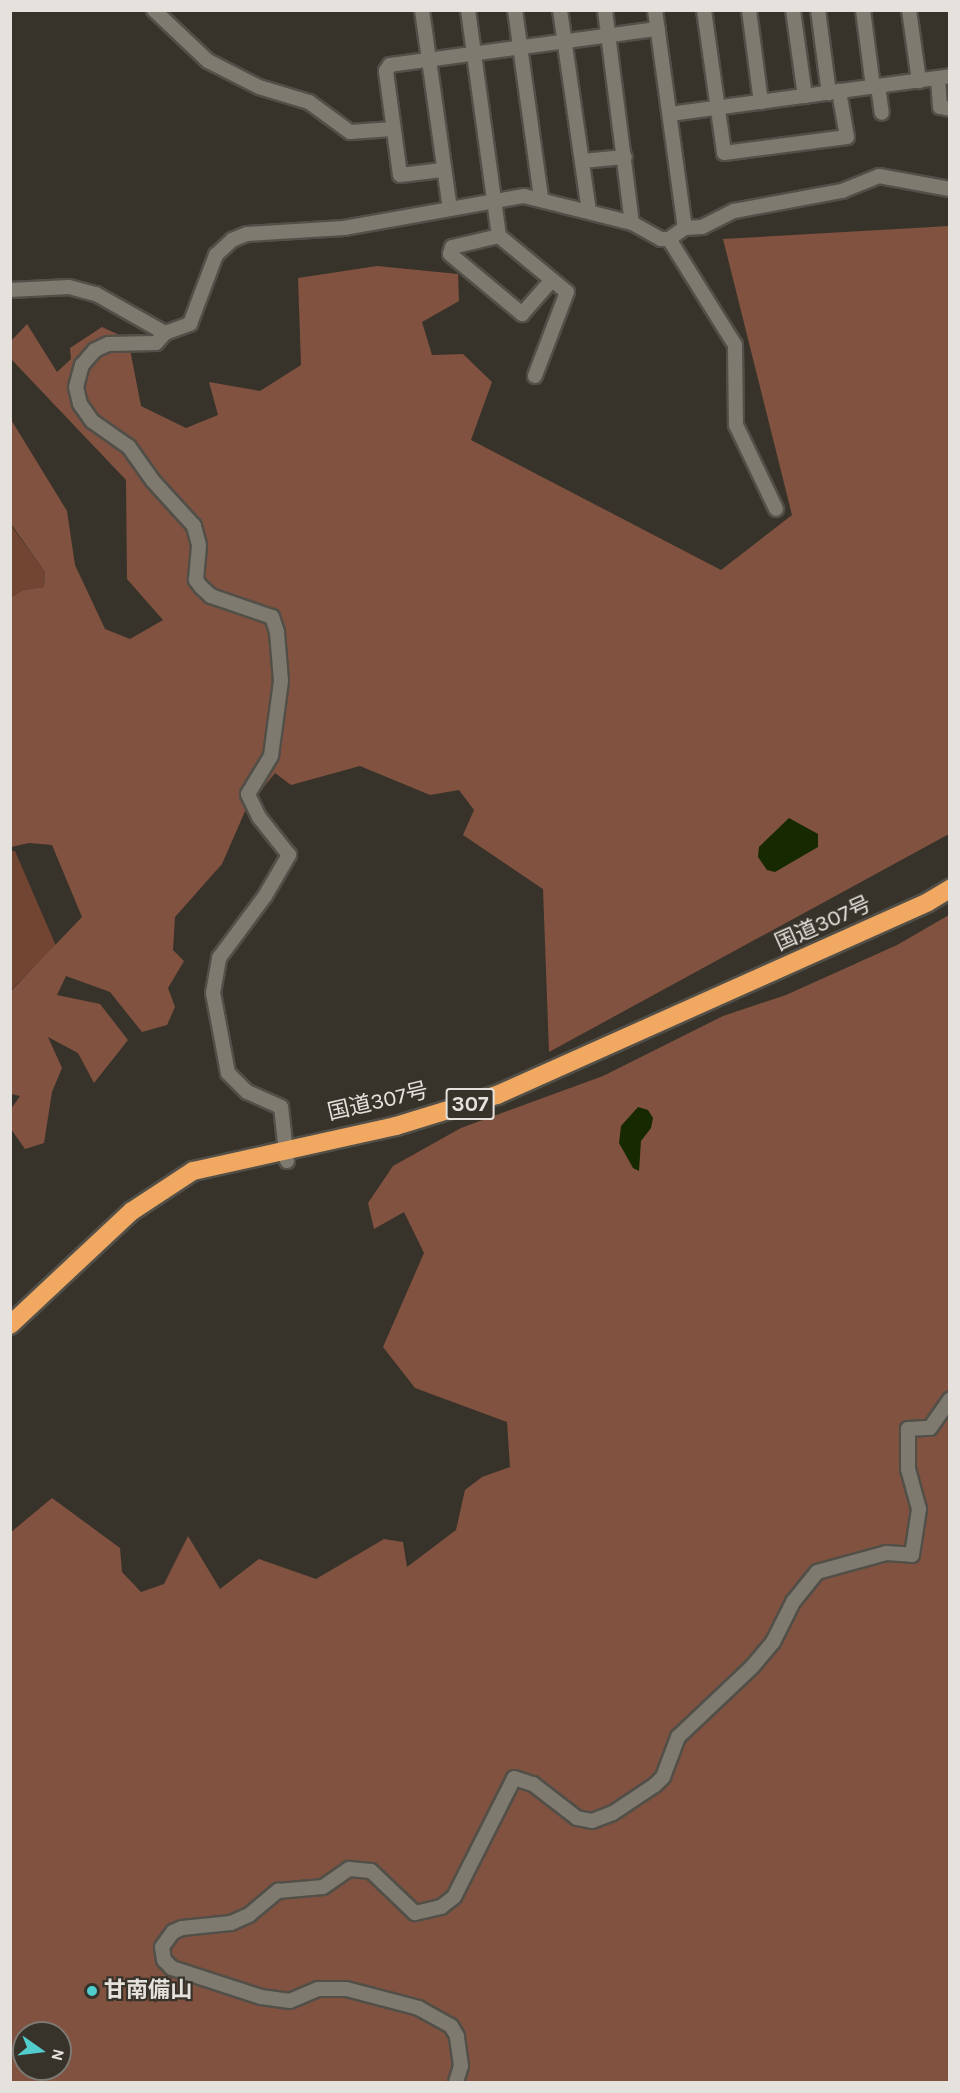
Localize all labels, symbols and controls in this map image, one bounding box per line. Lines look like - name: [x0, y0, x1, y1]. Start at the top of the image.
- street label: 国道307号: [771, 891, 875, 957]
- street label: 国道307号: [325, 1078, 431, 1126]
- road number: 307: [444, 1086, 496, 1122]
- place label: 甘南備山: [104, 1978, 192, 2004]
- marker: 甘南備山: [85, 1984, 99, 1998]
- north arrow: [12, 2021, 72, 2081]
- text: N: [47, 2047, 69, 2063]

